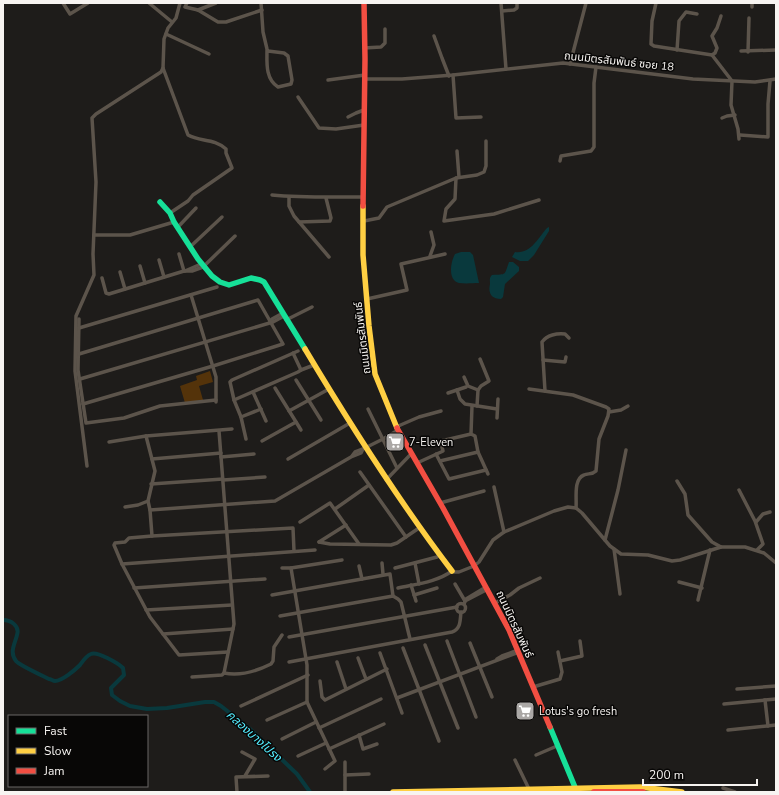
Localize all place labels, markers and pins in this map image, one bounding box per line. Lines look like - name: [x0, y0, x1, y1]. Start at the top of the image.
- supermarket icon: 7-Eleven: [384, 431, 406, 453]
- place label: 7-Eleven: [409, 435, 453, 450]
- supermarket icon: Lotus's go fresh: [514, 700, 536, 722]
- place label: Lotus's go fresh: [539, 704, 617, 719]

